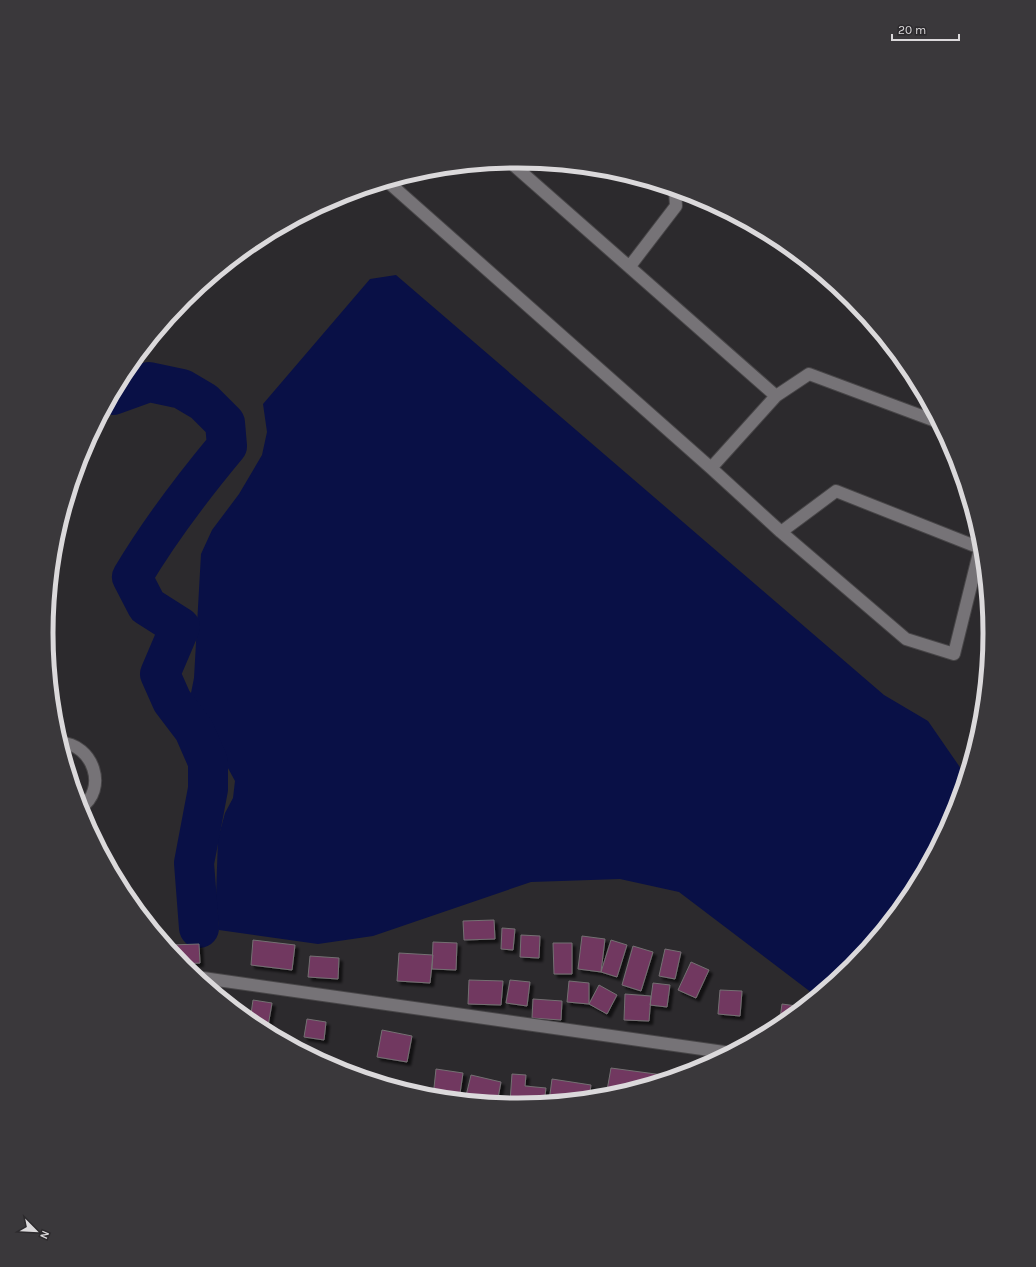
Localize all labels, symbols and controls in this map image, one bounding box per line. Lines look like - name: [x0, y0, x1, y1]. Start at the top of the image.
- scale bar: [892, 16, 959, 42]
- text: 20 m: [898, 23, 926, 37]
- north arrow: [16, 1211, 56, 1251]
- text: N: [37, 1229, 52, 1241]

